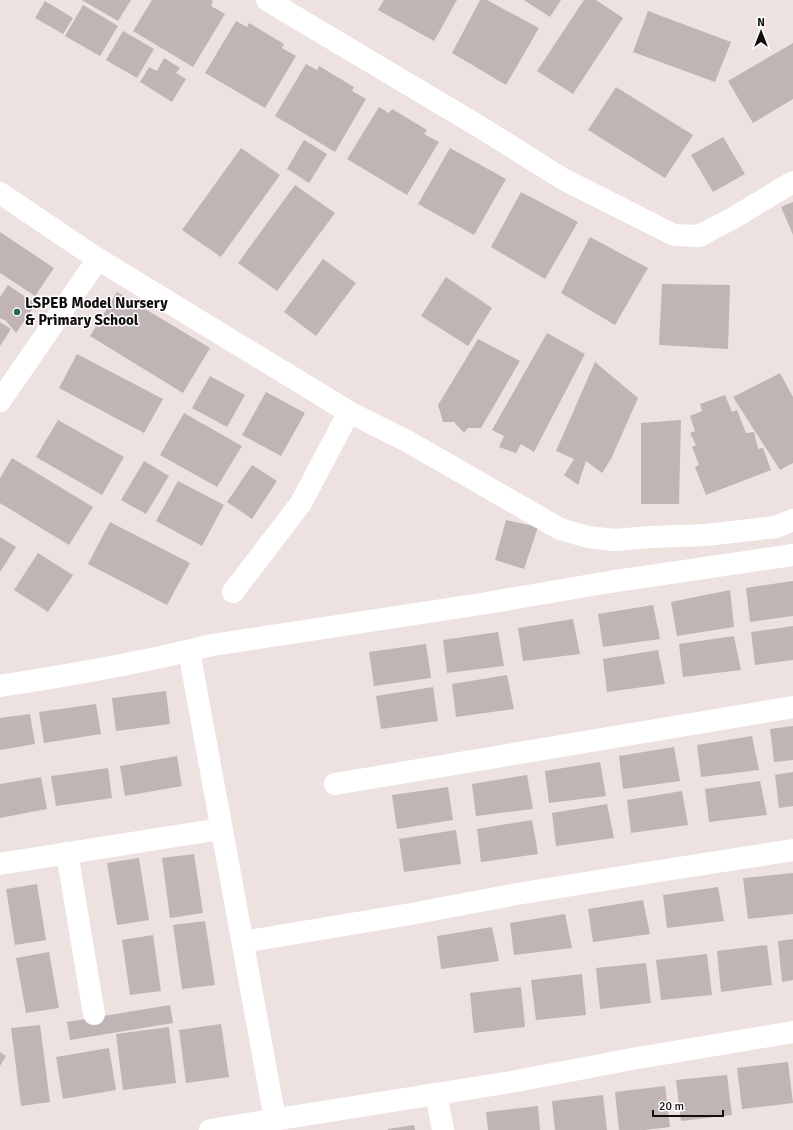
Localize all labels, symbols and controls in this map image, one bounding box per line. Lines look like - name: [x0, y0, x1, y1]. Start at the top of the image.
- north arrow: [741, 12, 781, 52]
- text: N: [757, 16, 765, 29]
- place label: LSPEB Model Nursery & Primary School: [25, 294, 168, 329]
- marker: LSPEB Model Nursery & Primary School: [12, 307, 22, 317]
- scale bar: [653, 1092, 723, 1118]
- text: 20 m: [659, 1099, 684, 1114]

